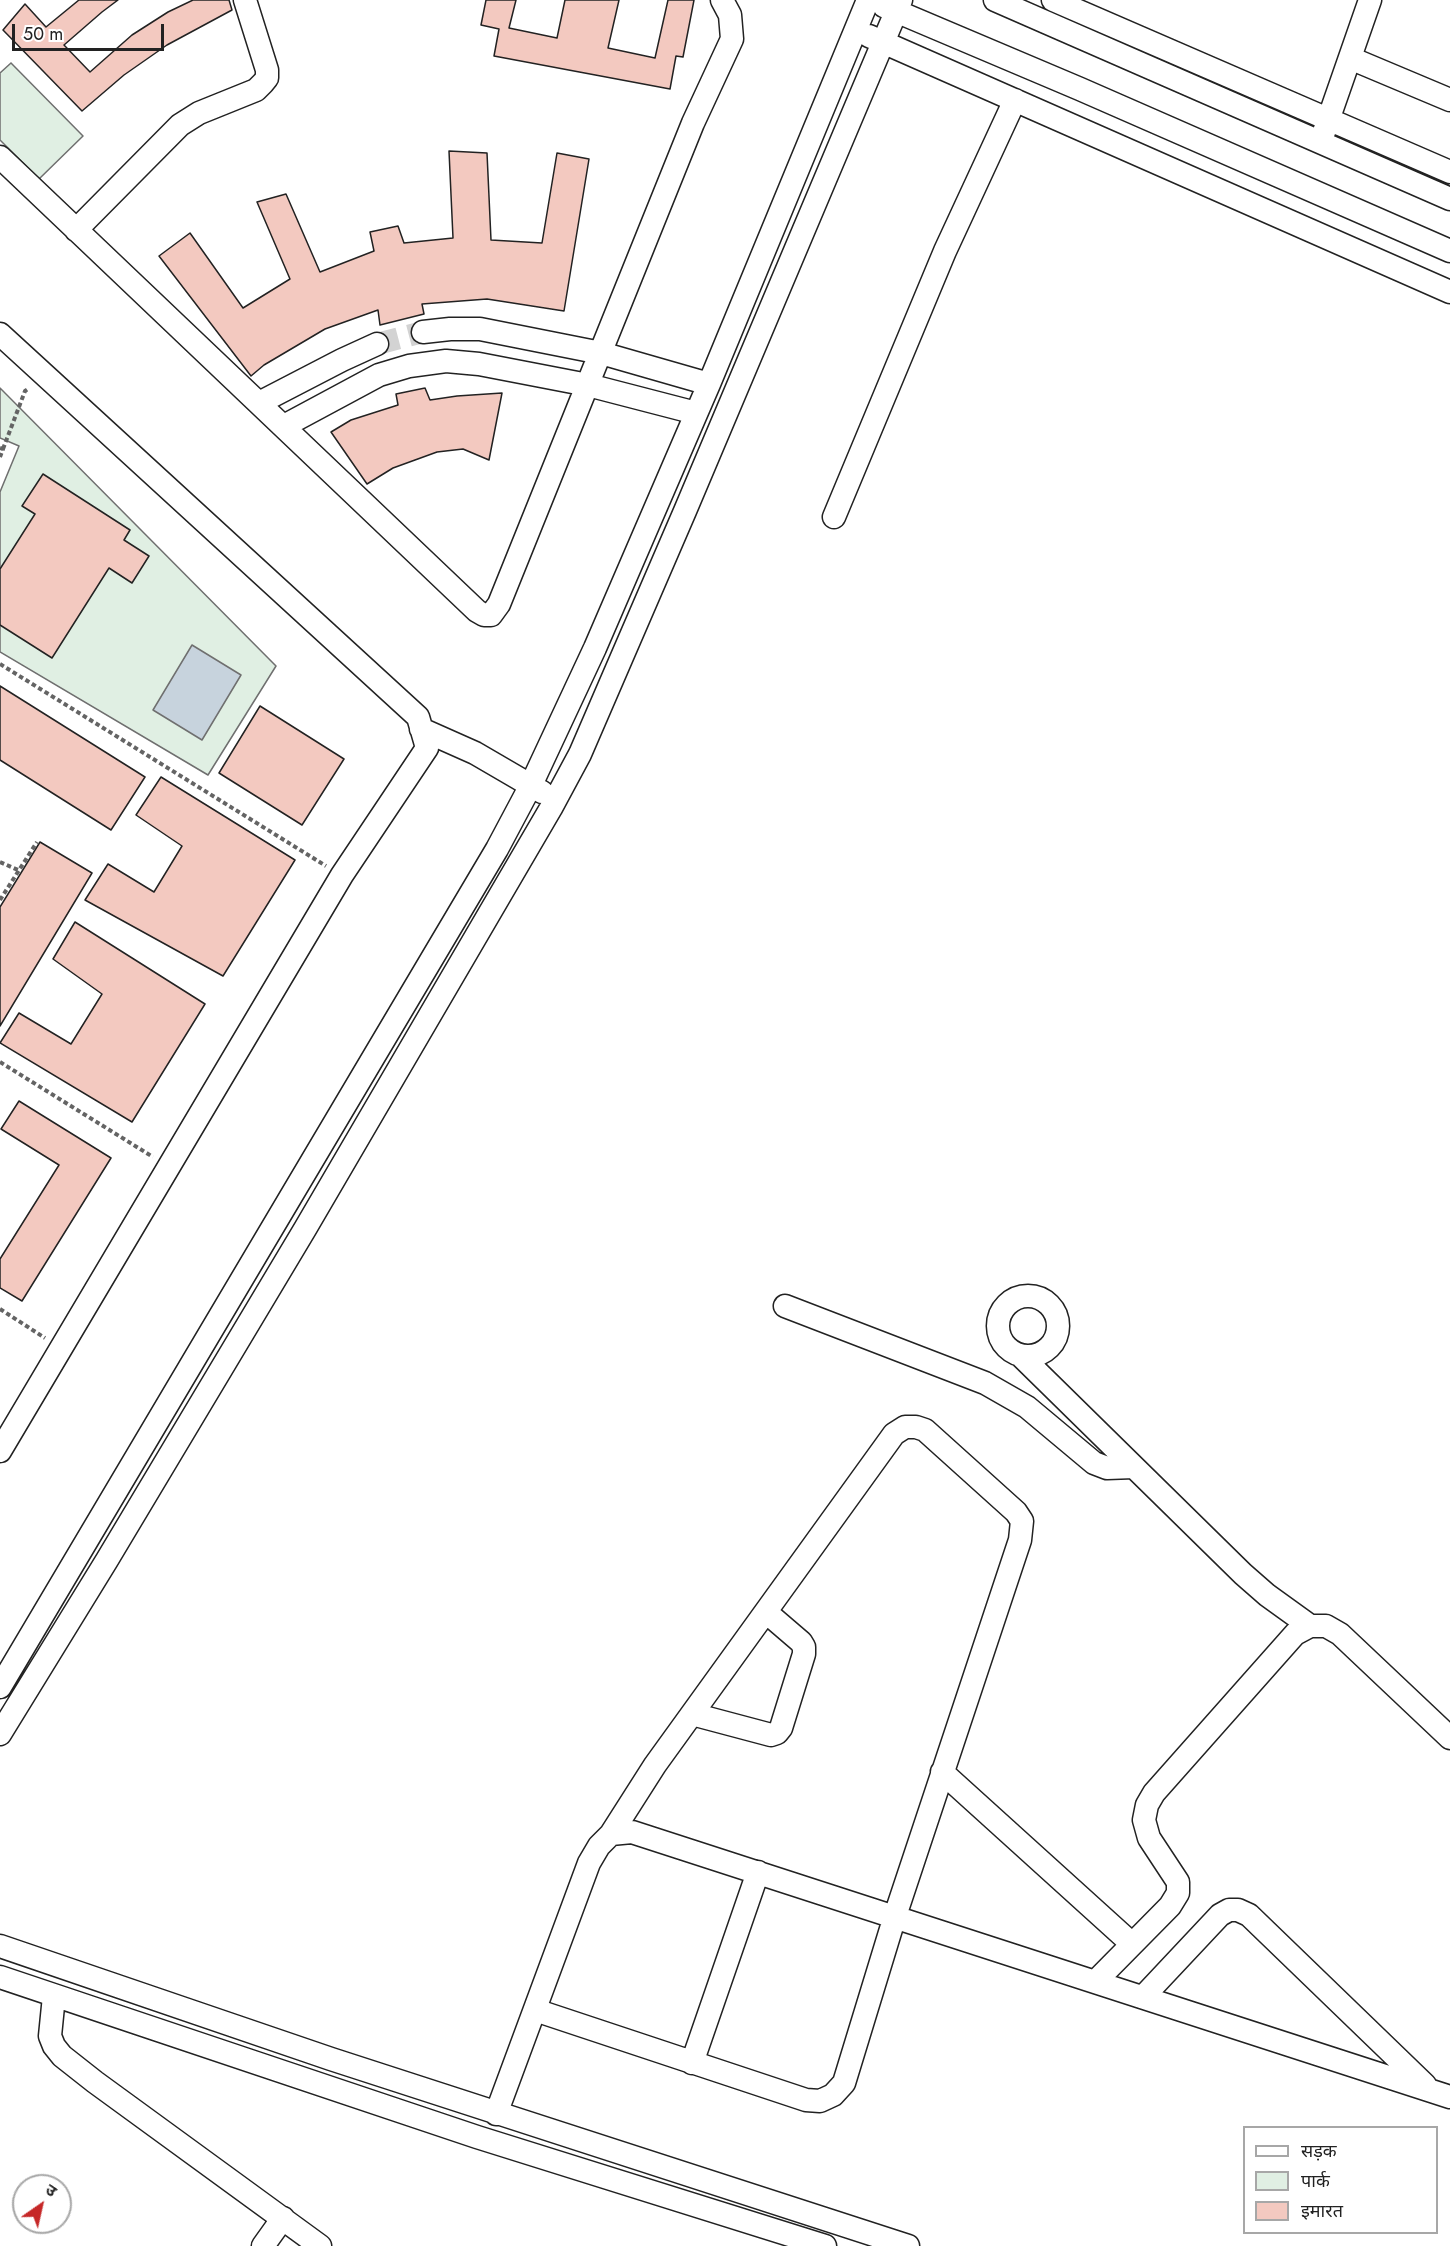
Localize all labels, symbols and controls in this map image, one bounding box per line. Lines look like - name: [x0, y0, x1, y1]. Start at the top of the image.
- scale bar: [15, 12, 166, 50]
- text: 50 m: [23, 21, 63, 47]
- legend: [1243, 2126, 1438, 2234]
- text: सड़क: [1301, 2138, 1337, 2164]
- text: पार्क: [1301, 2168, 1330, 2194]
- north arrow: [12, 2174, 72, 2234]
- text: उ: [41, 2178, 62, 2202]
- text: इमारत: [1301, 2198, 1343, 2224]

